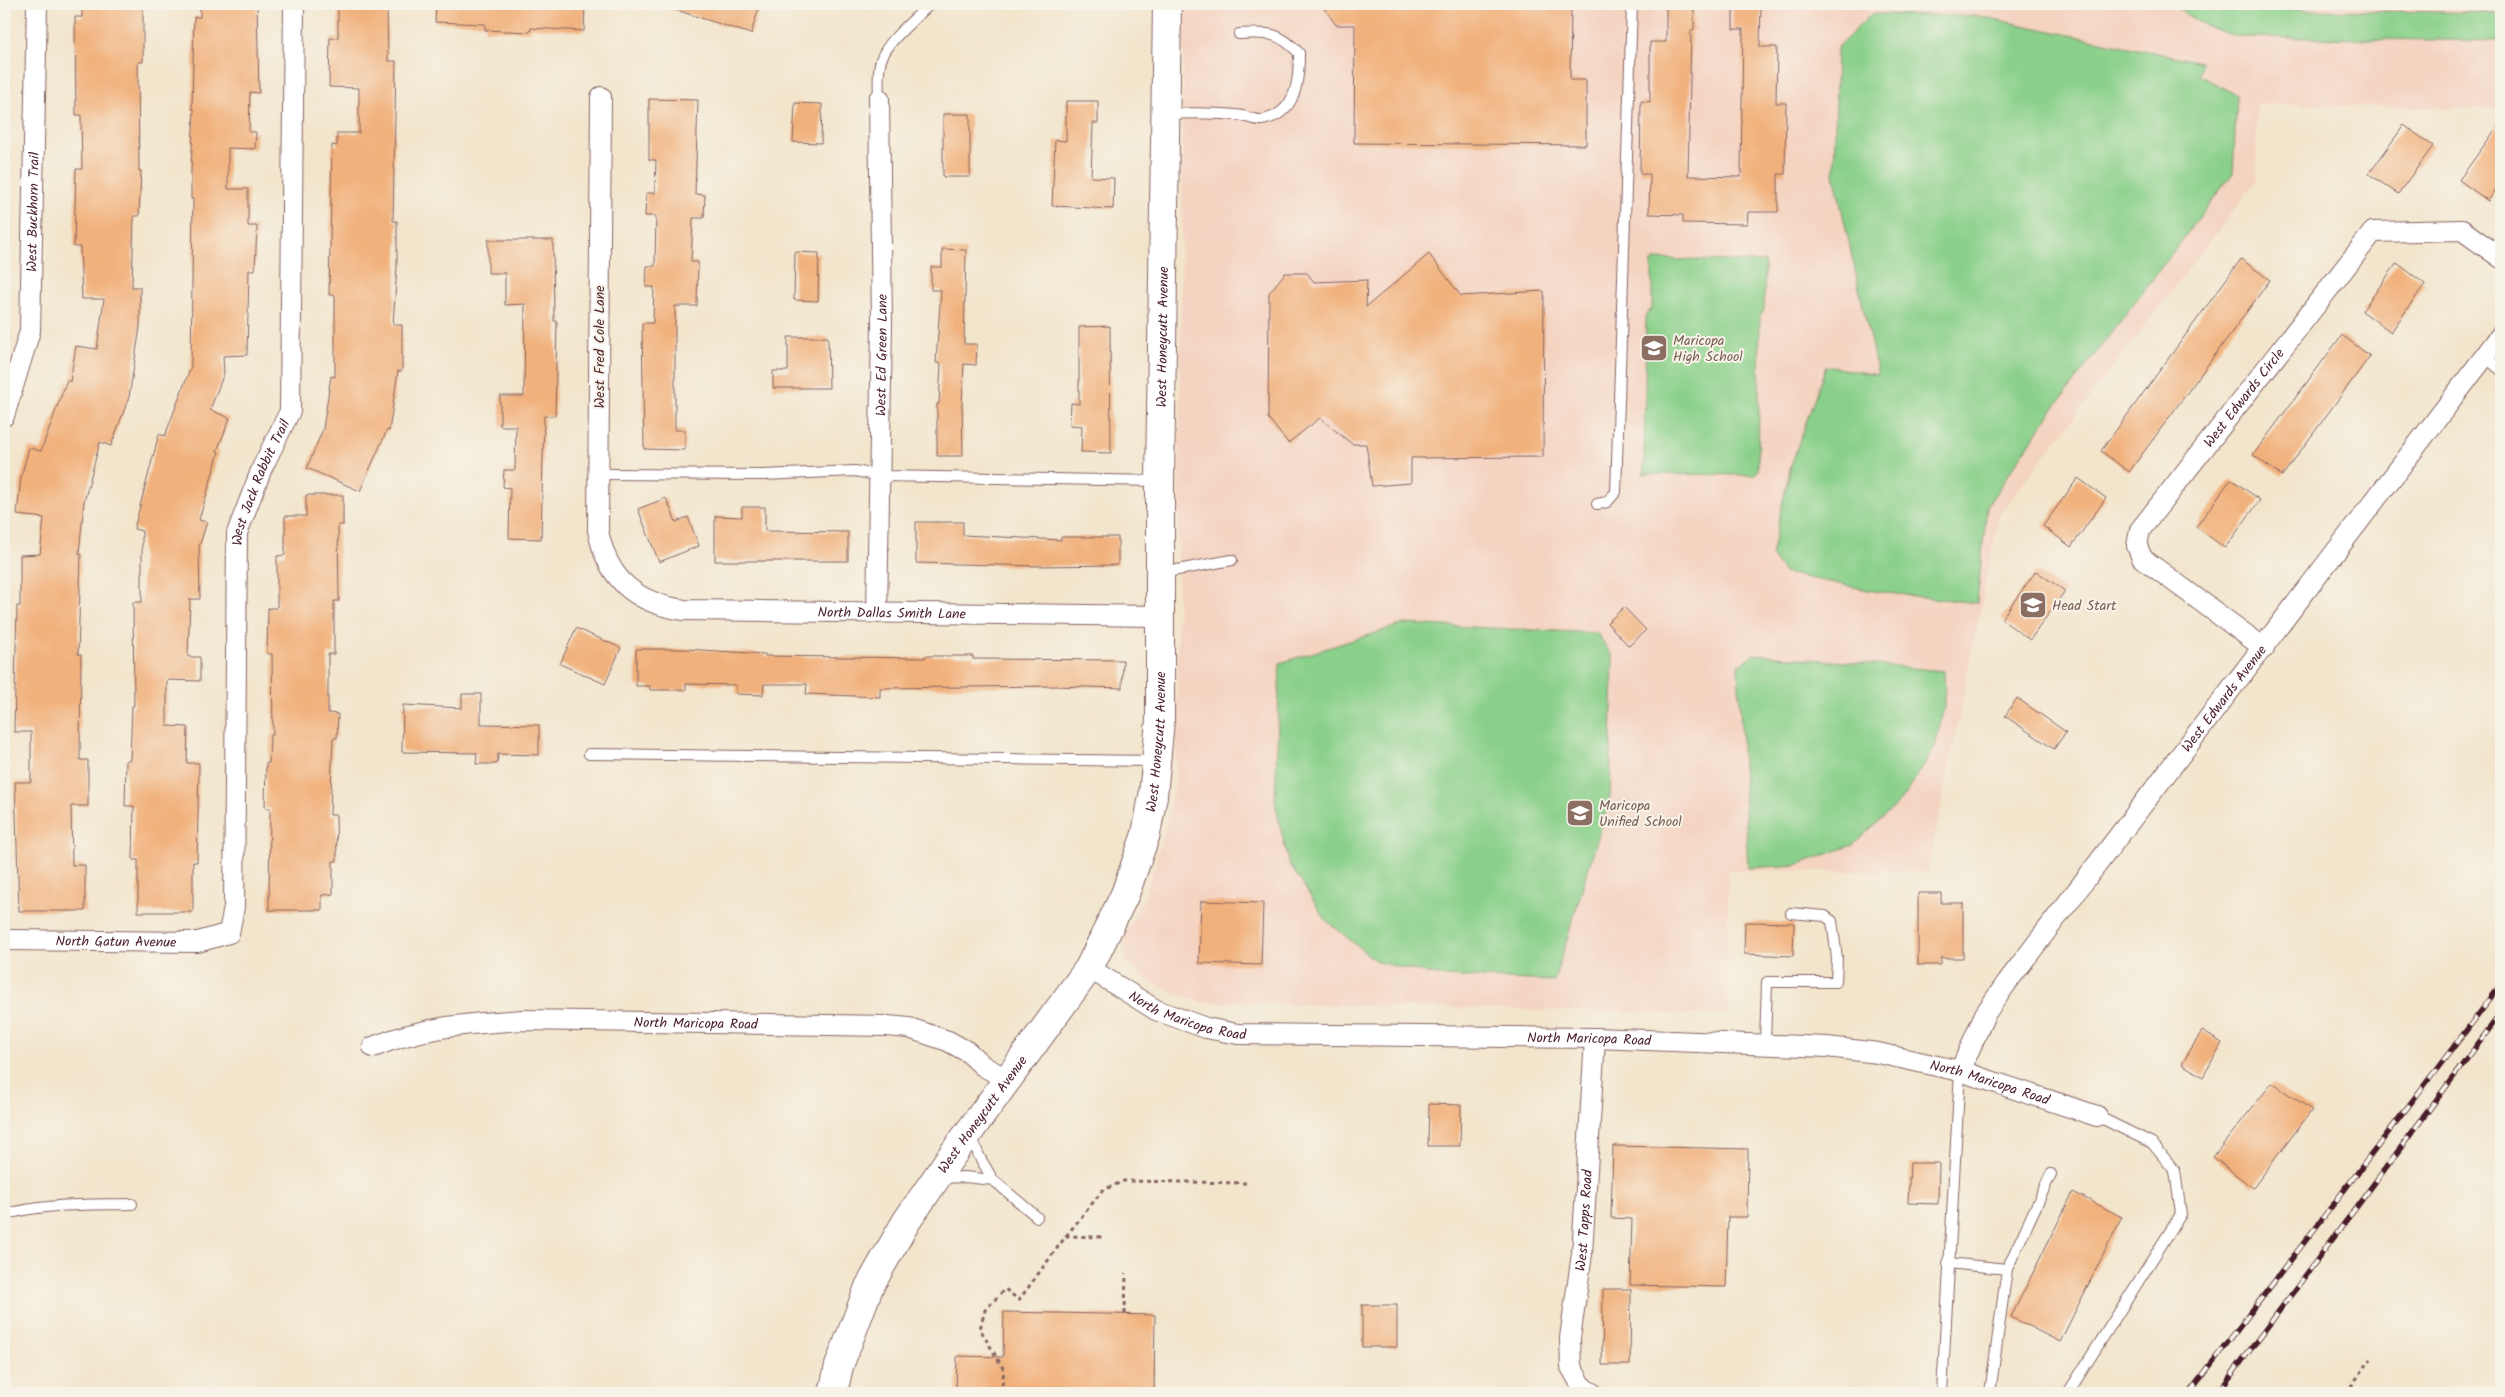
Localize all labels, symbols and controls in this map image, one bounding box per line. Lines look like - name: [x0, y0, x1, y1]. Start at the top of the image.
- street label: West Buckhorn Trail: [21, 151, 46, 272]
- street label: West Honeycutt Avenue: [1151, 266, 1175, 408]
- street label: West Fred Cole Lane: [589, 285, 611, 409]
- street label: West Ed Green Lane: [870, 293, 894, 416]
- place label: Maricopa High School: [1673, 330, 1743, 368]
- school or university icon: Maricopa High School: [1639, 333, 1669, 363]
- street label: West Edwards Circle: [2198, 343, 2291, 453]
- street label: West Jack Rabbit Trail: [227, 415, 296, 545]
- school or university icon: Head Start: [2018, 590, 2048, 620]
- place label: Head Start: [2052, 595, 2117, 617]
- street label: North Dallas Smith Lane: [817, 602, 967, 626]
- street label: West Edwards Avenue: [2176, 640, 2273, 757]
- street label: West Honeycutt Avenue: [1140, 671, 1172, 814]
- place label: Maricopa Unified School: [1599, 795, 1682, 833]
- school or university icon: Maricopa Unified School: [1565, 798, 1595, 828]
- street label: North Gatun Avenue: [56, 931, 177, 954]
- street label: North Maricopa Road: [1124, 985, 1247, 1046]
- street label: North Maricopa Road: [634, 1012, 759, 1036]
- street label: North Maricopa Road: [1527, 1027, 1653, 1052]
- street label: West Honeycutt Avenue: [933, 1051, 1034, 1178]
- street label: North Maricopa Road: [1928, 1055, 2053, 1112]
- street label: West Tapps Road: [1570, 1168, 1599, 1273]

